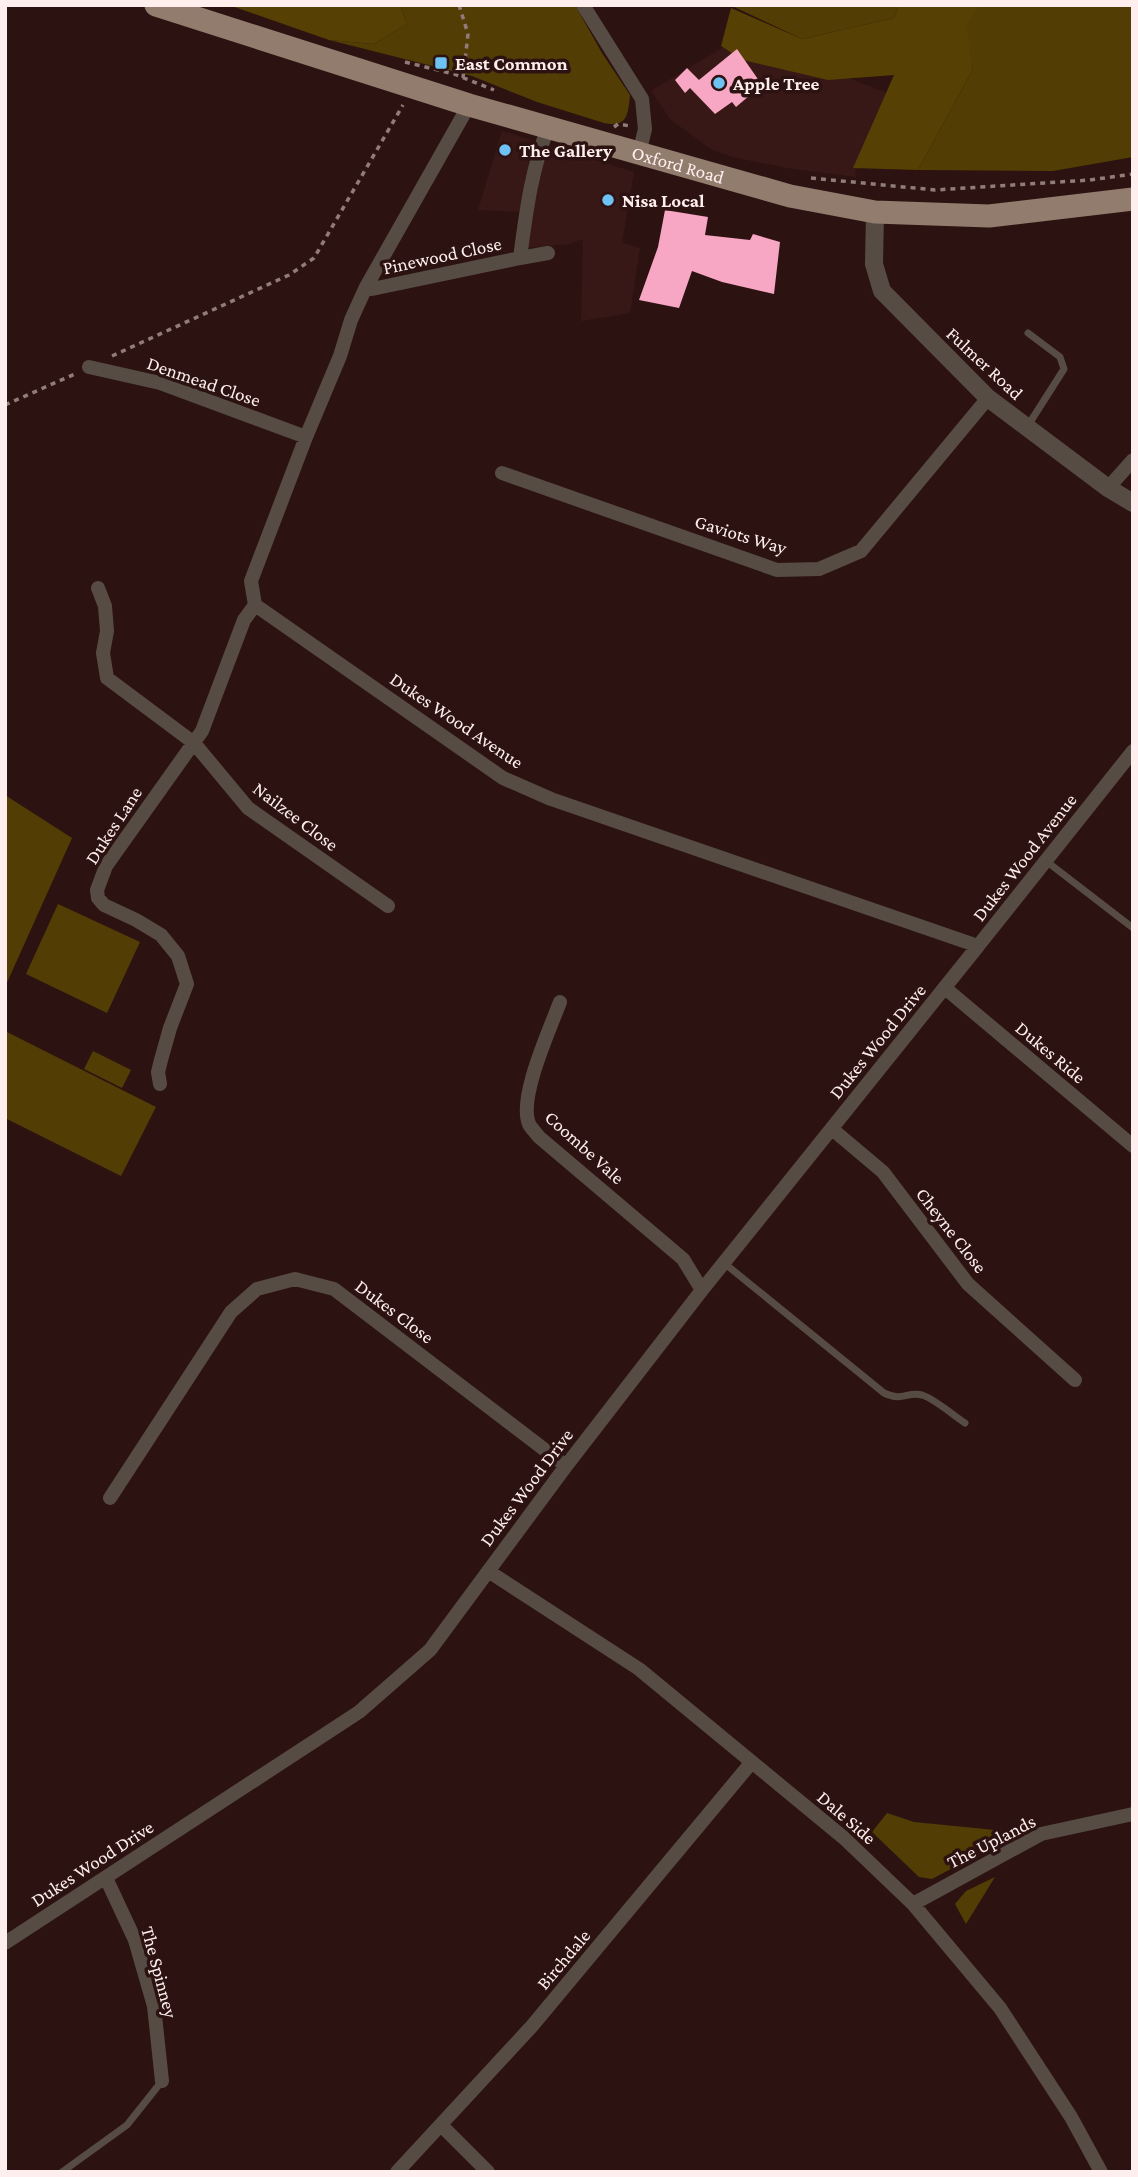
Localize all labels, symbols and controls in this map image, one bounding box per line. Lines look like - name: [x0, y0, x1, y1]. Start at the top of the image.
- place label: East Common: [455, 53, 568, 74]
- marker: East Common: [433, 55, 449, 71]
- place label: Apple Tree: [732, 73, 820, 94]
- marker: Apple Tree: [711, 75, 727, 91]
- place label: The Gallery: [519, 140, 613, 161]
- marker: The Gallery: [497, 142, 513, 158]
- street label: Oxford Road: [629, 142, 727, 188]
- place label: Nisa Local: [622, 190, 705, 211]
- marker: Nisa Local: [600, 192, 616, 208]
- street label: Pinewood Close: [381, 233, 503, 278]
- street label: Fulmer Road: [942, 323, 1027, 404]
- street label: Denmead Close: [144, 352, 263, 411]
- street label: Gaviots Way: [692, 511, 790, 558]
- street label: Dukes Wood Avenue: [386, 668, 527, 773]
- street label: Nailzee Close: [249, 778, 342, 855]
- street label: Dukes Lane: [81, 783, 146, 868]
- street label: Dukes Wood Avenue: [968, 789, 1081, 925]
- street label: Dukes Wood Drive: [825, 980, 930, 1103]
- street label: Dukes Ride: [1011, 1017, 1090, 1088]
- street label: Coombe Vale: [541, 1106, 628, 1188]
- street label: Cheyne Close: [912, 1184, 991, 1277]
- street label: Dukes Close: [351, 1275, 438, 1348]
- street label: Dukes Wood Drive: [475, 1425, 577, 1550]
- street label: Dale Side: [813, 1786, 880, 1848]
- street label: The Uplands: [944, 1810, 1039, 1873]
- street label: Dukes Wood Drive: [27, 1816, 157, 1911]
- street label: The Spinney: [137, 1924, 182, 2020]
- street label: Birchdale: [532, 1925, 595, 1994]

